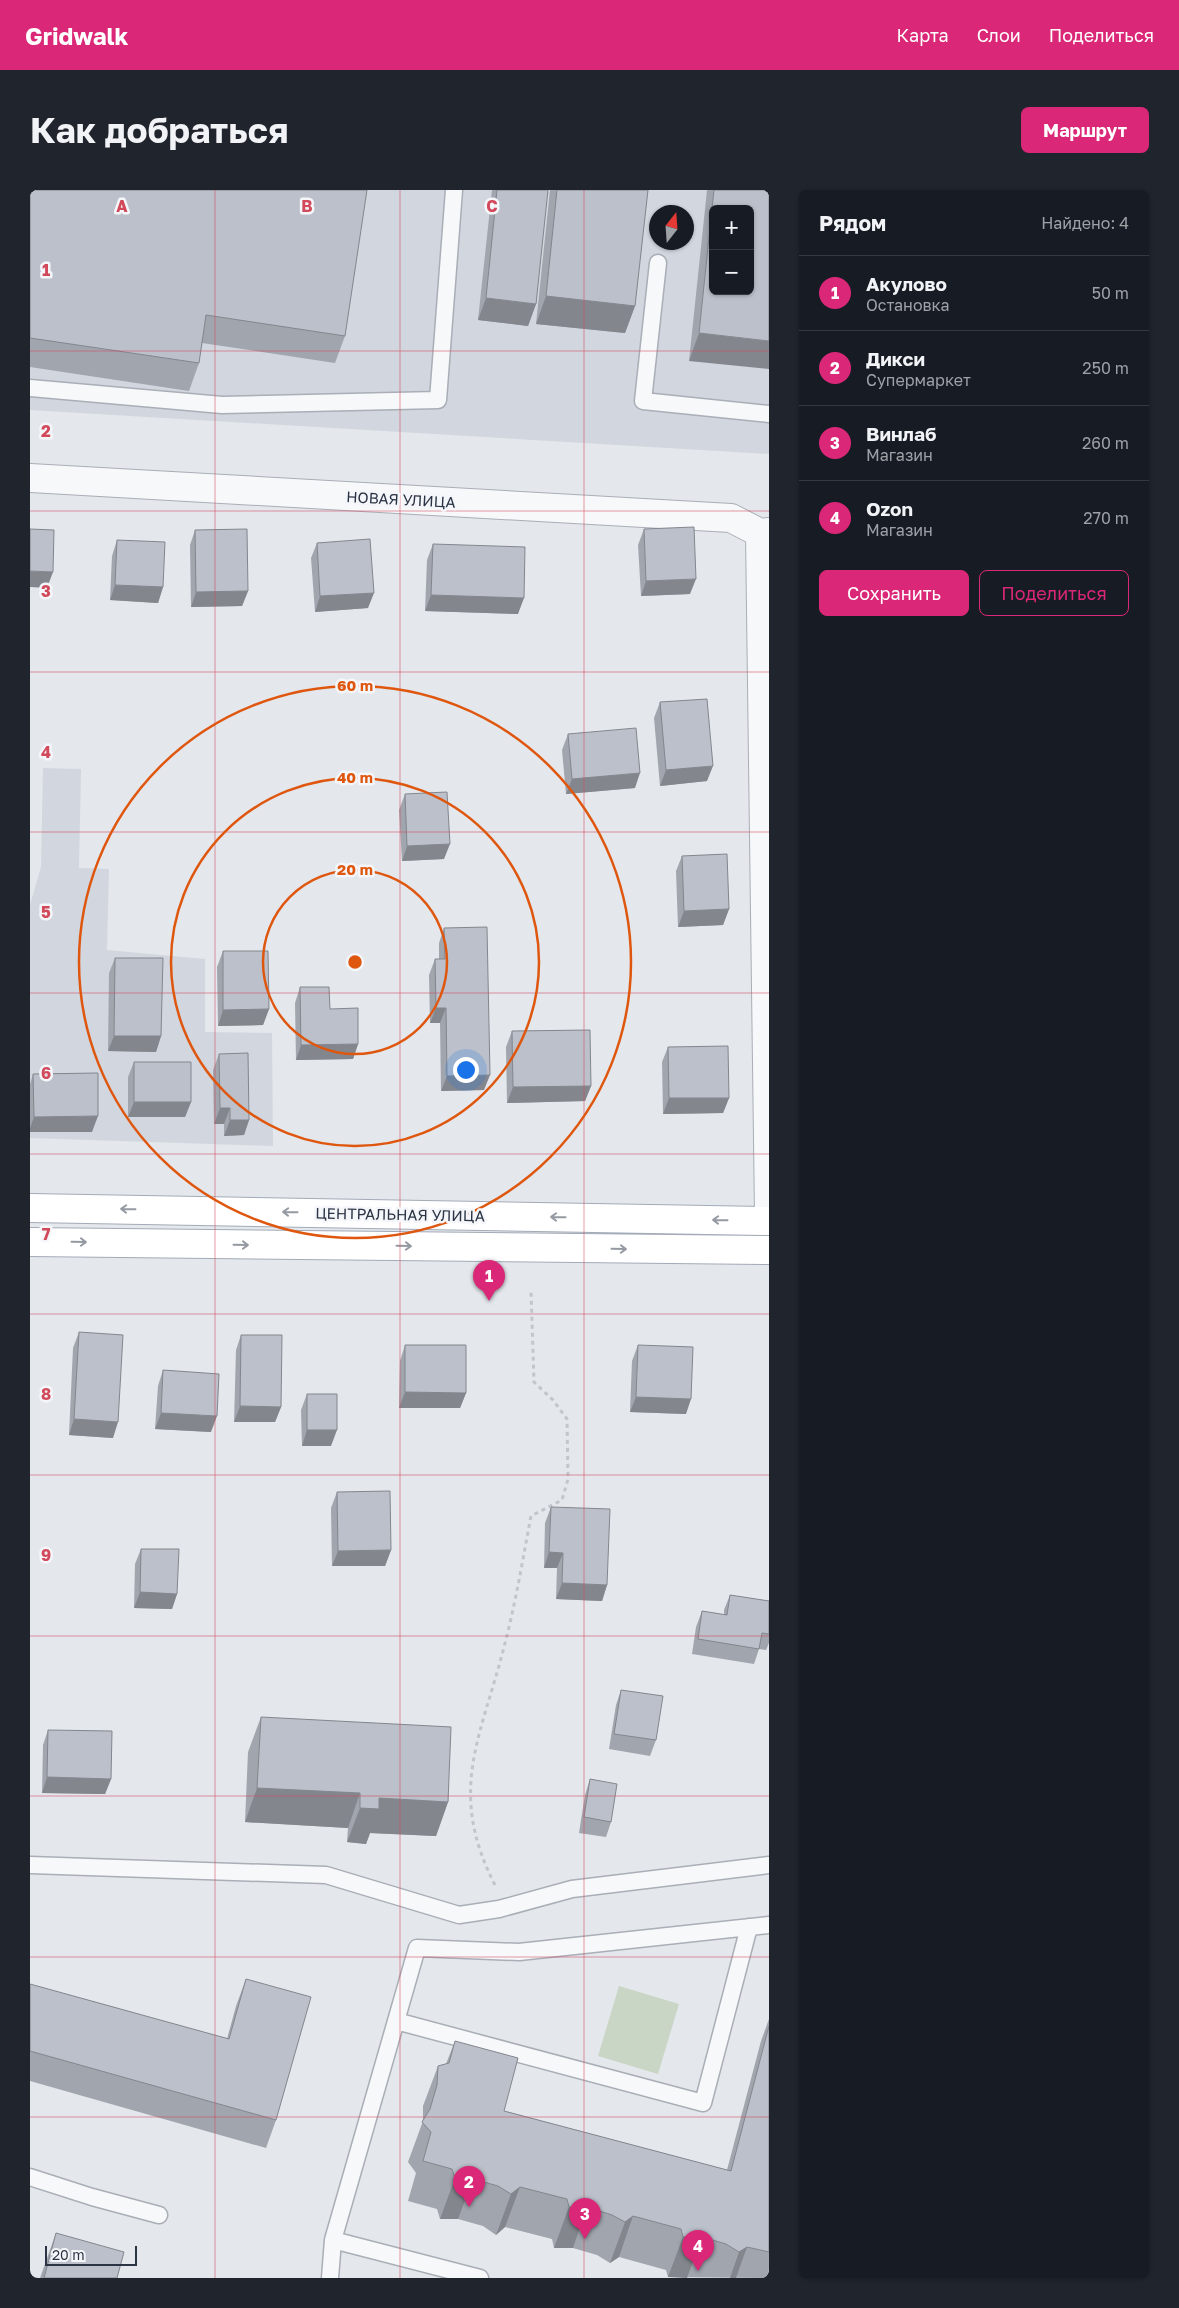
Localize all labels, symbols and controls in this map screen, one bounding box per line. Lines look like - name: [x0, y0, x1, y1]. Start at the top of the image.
- text: Gridwalk: [25, 21, 129, 50]
- text: Карта: [897, 24, 949, 46]
- text: Слои: [977, 24, 1021, 46]
- text: Поделиться: [1049, 24, 1154, 46]
- button: Маршрут: [1021, 107, 1149, 153]
- text: Как добраться: [30, 109, 288, 151]
- text: A: [116, 196, 128, 216]
- text: B: [301, 196, 313, 216]
- text: C: [486, 196, 498, 216]
- north arrow: [649, 205, 694, 250]
- map controls: [709, 205, 754, 295]
- button: +: [709, 205, 754, 250]
- text: Рядом: [819, 210, 886, 236]
- text: Найдено: 4: [1041, 213, 1129, 233]
- button: −: [709, 250, 754, 295]
- text: 1: [42, 260, 50, 280]
- text: Акулово: [866, 272, 947, 295]
- text: 1: [831, 283, 839, 303]
- text: 50 m: [1092, 283, 1129, 303]
- text: Остановка: [866, 295, 950, 315]
- text: Дикси: [866, 347, 925, 370]
- text: 2: [830, 358, 840, 378]
- text: 250 m: [1082, 358, 1129, 378]
- text: Супермаркет: [866, 370, 971, 390]
- text: 2: [41, 421, 51, 441]
- text: Винлаб: [866, 422, 936, 445]
- text: 3: [830, 433, 840, 453]
- text: 260 m: [1082, 433, 1129, 453]
- text: Магазин: [866, 445, 933, 465]
- street label: НОВАЯ УЛИЦА: [346, 487, 456, 511]
- text: Ozon: [866, 497, 913, 520]
- text: 4: [830, 508, 840, 528]
- text: 270 m: [1083, 508, 1129, 528]
- text: Магазин: [866, 520, 933, 540]
- button: Сохранить: [819, 570, 969, 616]
- button: Поделиться: [979, 570, 1129, 616]
- text: 3: [41, 581, 51, 601]
- text: 60 m: [337, 676, 373, 694]
- text: 4: [41, 742, 51, 762]
- text: 40 m: [337, 768, 373, 786]
- text: 20 m: [337, 860, 373, 878]
- text: 5: [41, 902, 51, 922]
- centre of rings: [346, 953, 364, 971]
- your location: [453, 1057, 479, 1083]
- text: 6: [41, 1063, 51, 1083]
- street label: ЦЕНТРАЛЬНАЯ УЛИЦА: [315, 1204, 485, 1224]
- one-way arrow: [120, 1205, 136, 1214]
- one-way arrow: [283, 1207, 299, 1217]
- one-way arrow: [550, 1212, 566, 1222]
- one-way arrow: [713, 1215, 729, 1225]
- text: 7: [42, 1224, 51, 1244]
- one-way arrow: [70, 1238, 86, 1247]
- one-way arrow: [233, 1240, 249, 1249]
- one-way arrow: [395, 1241, 411, 1251]
- one-way arrow: [610, 1244, 626, 1254]
- pin: 1: [473, 1260, 505, 1301]
- text: 8: [41, 1384, 51, 1404]
- text: 9: [41, 1545, 51, 1565]
- pin: 2: [453, 2166, 485, 2207]
- pin: 3: [569, 2198, 601, 2239]
- pin: 4: [682, 2230, 714, 2271]
- scale bar: [45, 2243, 138, 2266]
- text: 20 m: [52, 2246, 85, 2263]

